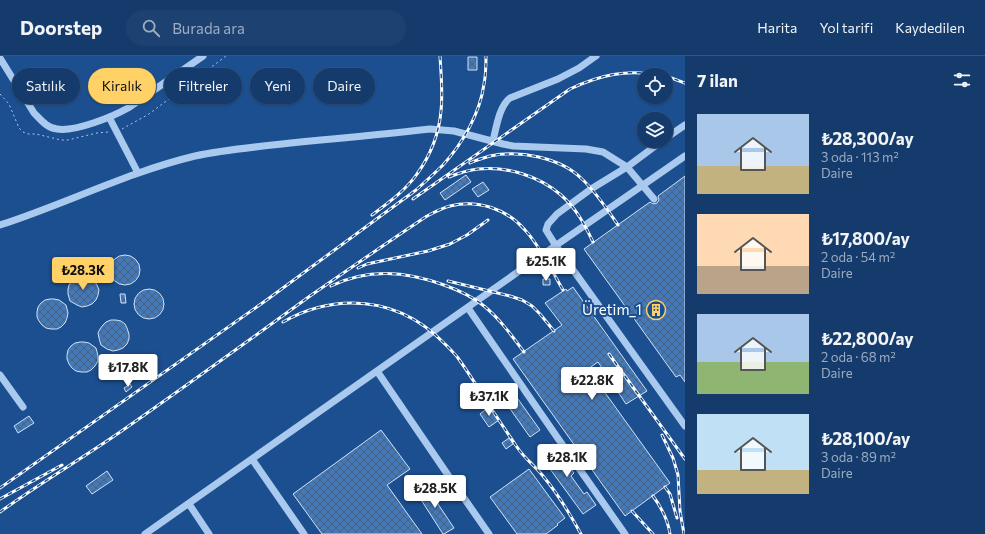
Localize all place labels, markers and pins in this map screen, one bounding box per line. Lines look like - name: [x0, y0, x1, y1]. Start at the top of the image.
- pin: ₺25.1K: [513, 248, 579, 282]
- pin: ₺28.3K: [50, 257, 116, 291]
- building icon: Üretim_1: [645, 299, 667, 321]
- place label: Üretim_1: [582, 300, 642, 318]
- pin: ₺17.8K: [95, 354, 161, 388]
- pin: ₺22.8K: [559, 367, 625, 401]
- pin: ₺37.1K: [456, 383, 522, 417]
- pin: ₺28.1K: [534, 444, 600, 478]
- pin: ₺28.5K: [402, 475, 468, 509]

